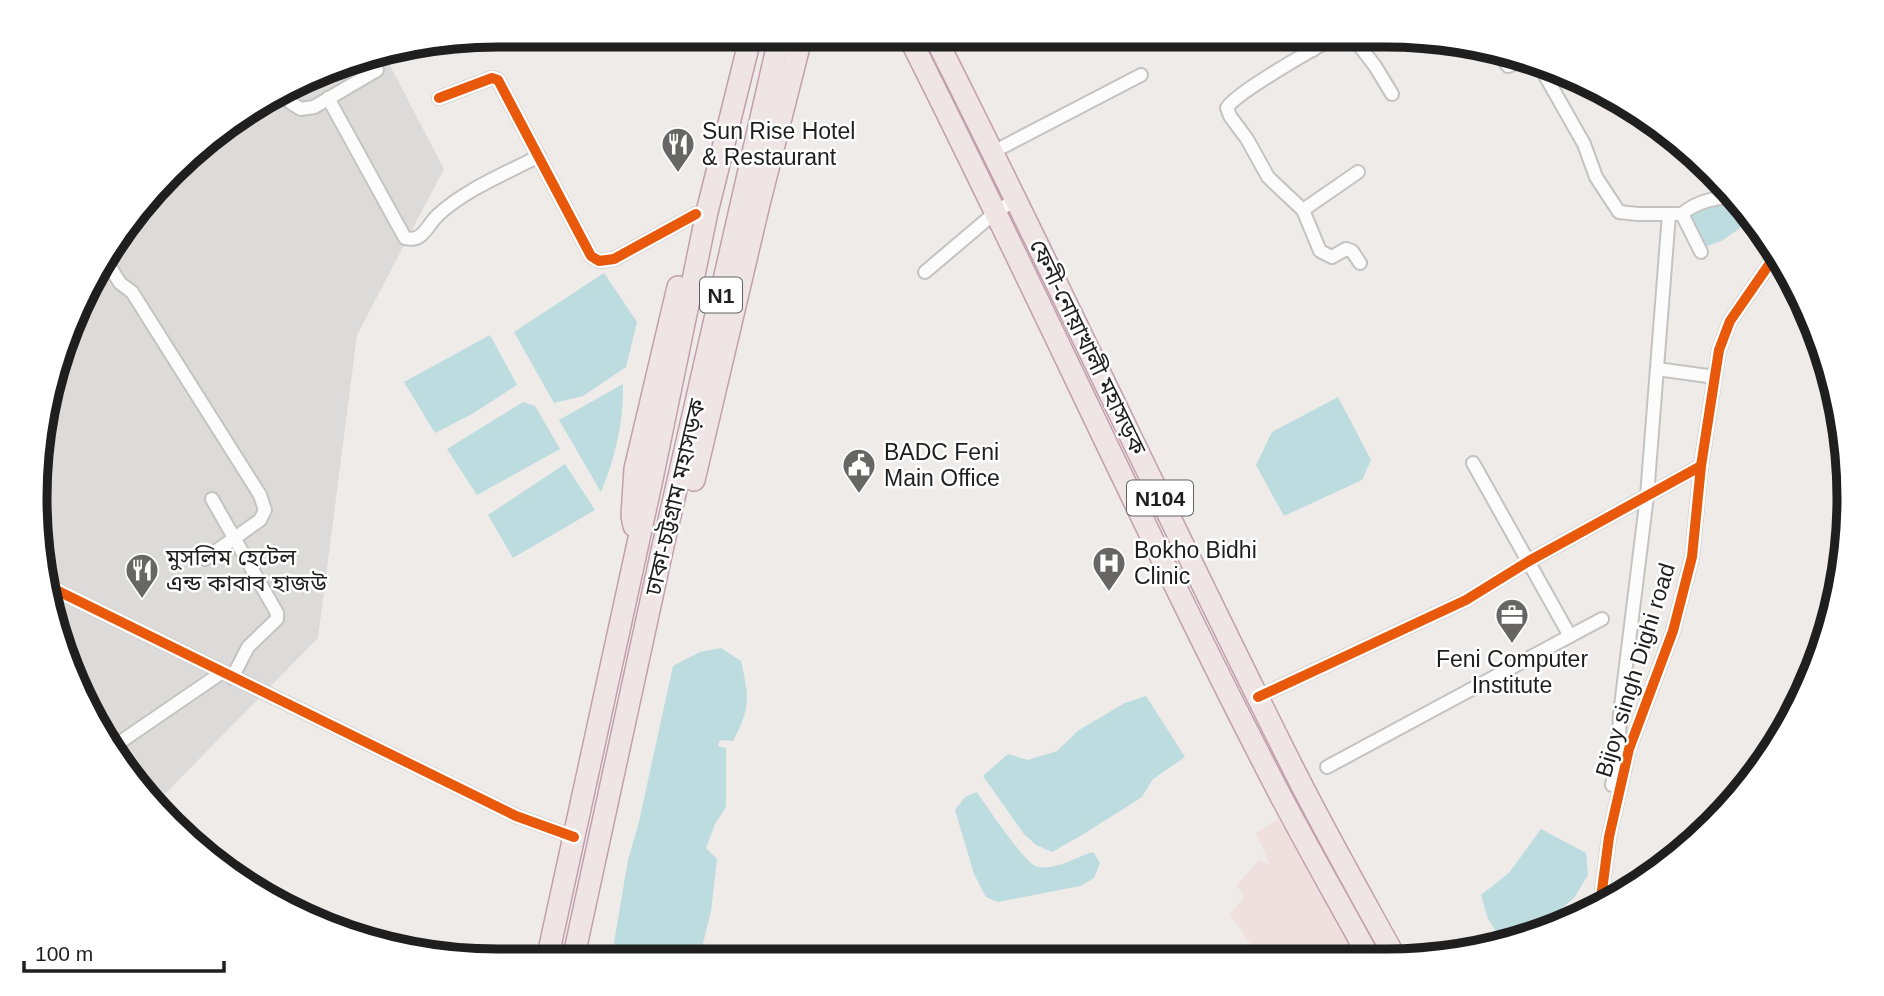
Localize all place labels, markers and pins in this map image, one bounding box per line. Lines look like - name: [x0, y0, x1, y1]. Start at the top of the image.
- place label: Sun Rise Hotel & Restaurant: [702, 118, 855, 170]
- restaurant icon: Sun Rise Hotel & Restaurant: [659, 125, 697, 174]
- place label: BADC Feni Main Office: [884, 439, 1000, 491]
- public building icon: BADC Feni Main Office: [840, 446, 878, 495]
- place label: Bokho Bidhi Clinic: [1134, 537, 1257, 589]
- place label: মুসলিম হেটেল এন্ড কাবাব হাজউ: [165, 544, 327, 596]
- hospital icon: Bokho Bidhi Clinic: [1090, 544, 1128, 593]
- restaurant icon: মুসলিম হেটেল এন্ড কাবাব হাজউ: [123, 551, 161, 600]
- office icon: Feni Computer Institute: [1493, 596, 1531, 645]
- place label: Feni Computer Institute: [1436, 646, 1588, 698]

